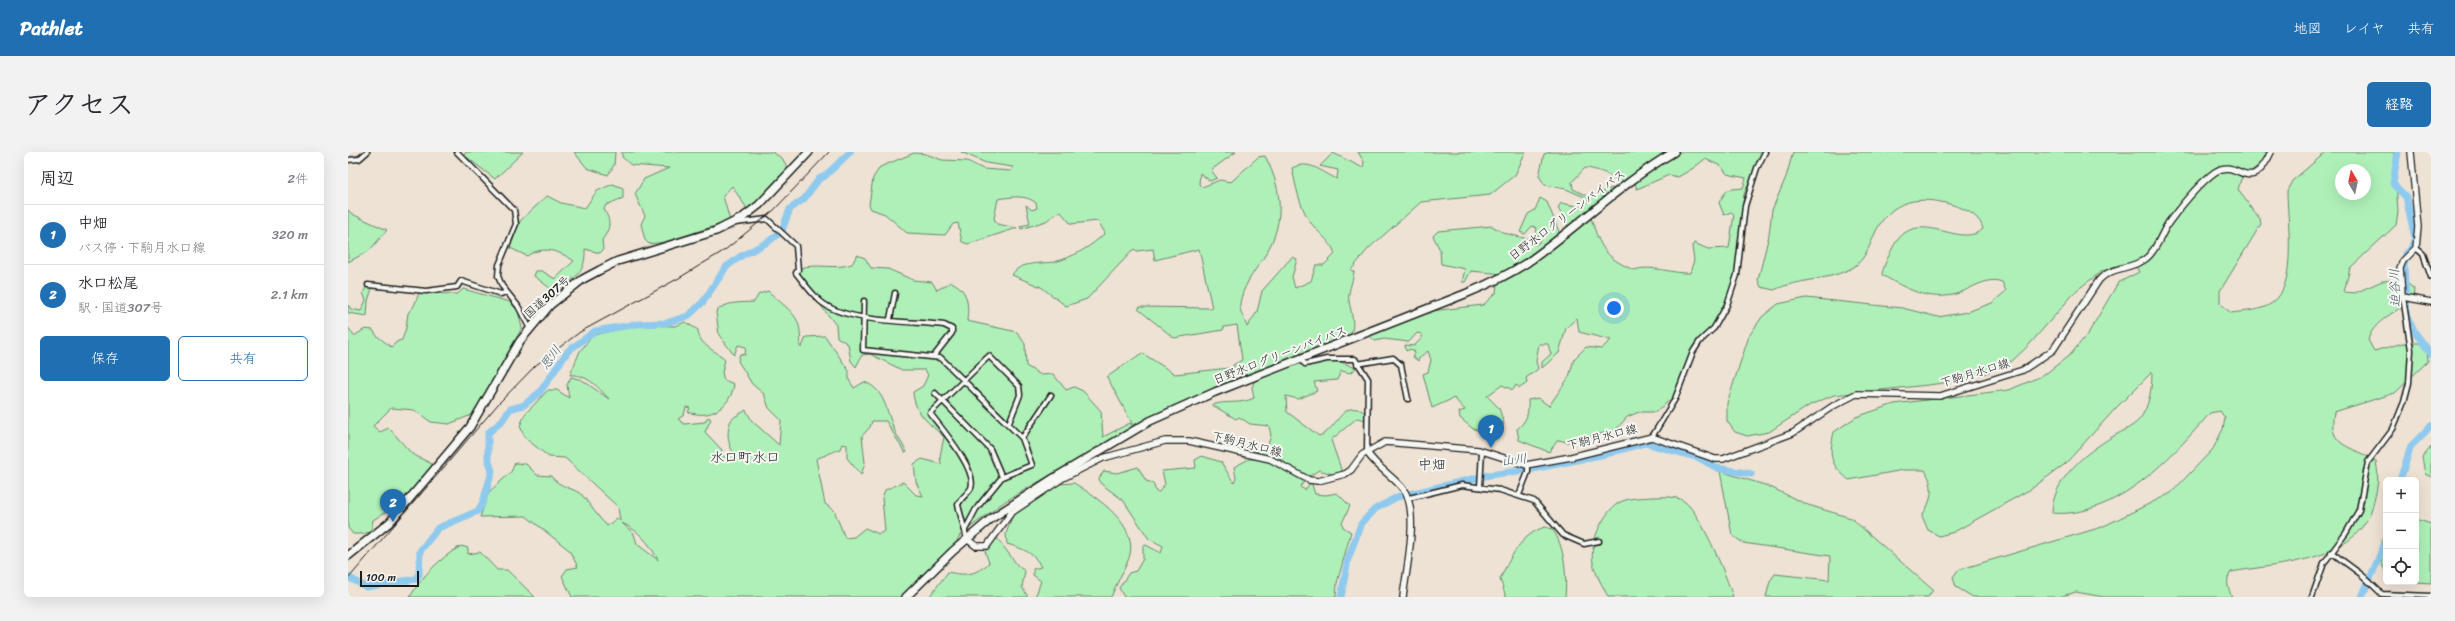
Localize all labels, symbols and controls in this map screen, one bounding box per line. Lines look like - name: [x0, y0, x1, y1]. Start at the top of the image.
- text: Pathlet: [20, 12, 83, 45]
- text: 地図: [2294, 16, 2322, 41]
- text: レイヤ: [2344, 16, 2385, 41]
- text: 共有: [2407, 16, 2435, 41]
- text: アクセス: [24, 80, 134, 129]
- button: 経路: [2367, 82, 2431, 127]
- text: 周辺: [40, 163, 74, 193]
- street label: 日野水口グリーンバイパス: [1503, 163, 1631, 267]
- north arrow: [2335, 164, 2371, 200]
- text: 2件: [287, 167, 308, 190]
- text: 中畑: [78, 210, 108, 236]
- text: 1: [50, 223, 56, 246]
- text: 320 m: [272, 223, 308, 246]
- text: バス停 · 下駒月水口線: [78, 236, 205, 259]
- water label: 迫谷川: [2382, 268, 2407, 308]
- text: 水口松尾: [78, 270, 138, 296]
- street label: 国道307号: [518, 270, 576, 324]
- text: 2: [49, 283, 57, 306]
- text: 2.1 km: [271, 283, 308, 306]
- text: 駅 · 国道307号: [78, 296, 163, 319]
- your location: [1604, 298, 1624, 318]
- street label: 日野水口グリーンバイパス: [1210, 319, 1350, 391]
- button: 保存: [40, 336, 170, 381]
- button: 共有: [178, 336, 308, 381]
- water label: 思川: [533, 340, 567, 375]
- street label: 下駒月水口線: [1937, 352, 2013, 394]
- pin: 1: [1478, 415, 1504, 448]
- street label: 下駒月水口線: [1564, 418, 1640, 456]
- street label: 下駒月水口線: [1209, 425, 1285, 463]
- district label: 水口町水口: [710, 445, 780, 470]
- water label: 山川: [1500, 446, 1528, 472]
- district label: 中畑: [1418, 452, 1446, 477]
- map controls: [2383, 477, 2419, 585]
- button: +: [2383, 477, 2419, 513]
- pin: 2: [380, 489, 406, 522]
- button: −: [2383, 513, 2419, 549]
- button: locate: [2383, 549, 2419, 585]
- text: 100 m: [366, 568, 396, 587]
- scale bar: [360, 569, 419, 588]

